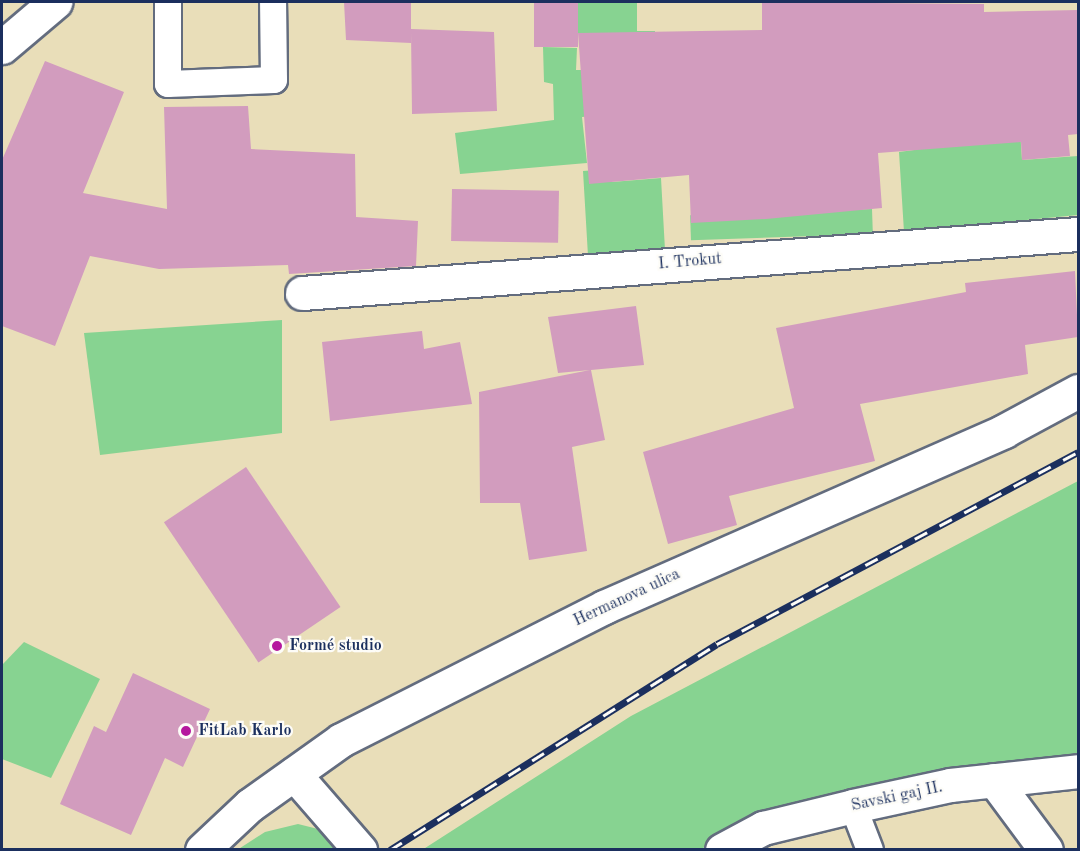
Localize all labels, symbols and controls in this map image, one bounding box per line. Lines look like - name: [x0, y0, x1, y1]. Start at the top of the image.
- street label: I. Trokut: [657, 250, 723, 274]
- street label: Hermanova ulica: [571, 565, 683, 631]
- place label: Formé studio: [289, 636, 382, 656]
- marker: Formé studio: [270, 639, 284, 653]
- place label: FitLab Karlo: [198, 721, 291, 741]
- marker: FitLab Karlo: [179, 724, 193, 738]
- street label: Savski gaj II.: [849, 778, 945, 816]

